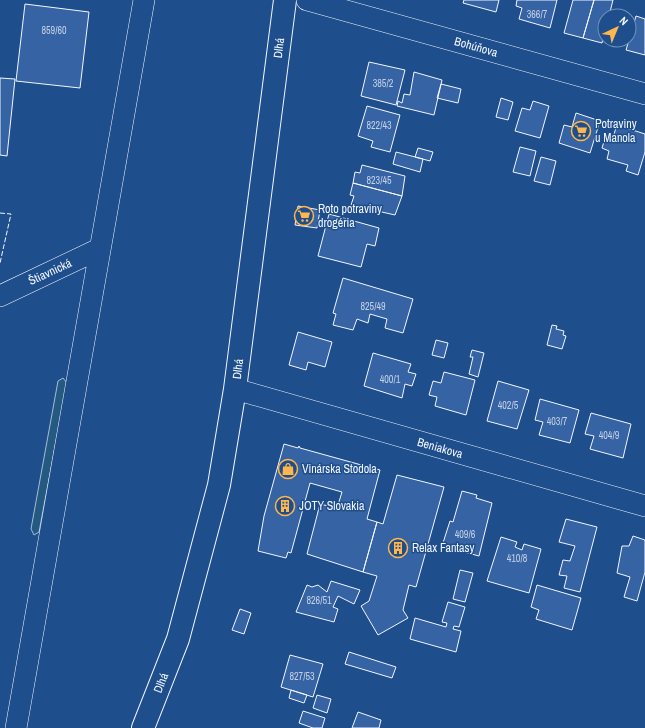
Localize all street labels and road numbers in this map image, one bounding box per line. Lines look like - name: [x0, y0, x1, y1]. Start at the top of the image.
- street label: Bohúňova: [452, 33, 500, 61]
- street label: Dlhá: [270, 36, 288, 59]
- street label: Štiavnická: [26, 255, 75, 289]
- street label: Dlhá: [229, 357, 247, 380]
- street label: Beniakova: [415, 434, 465, 462]
- street label: Dlhá: [150, 670, 172, 695]

